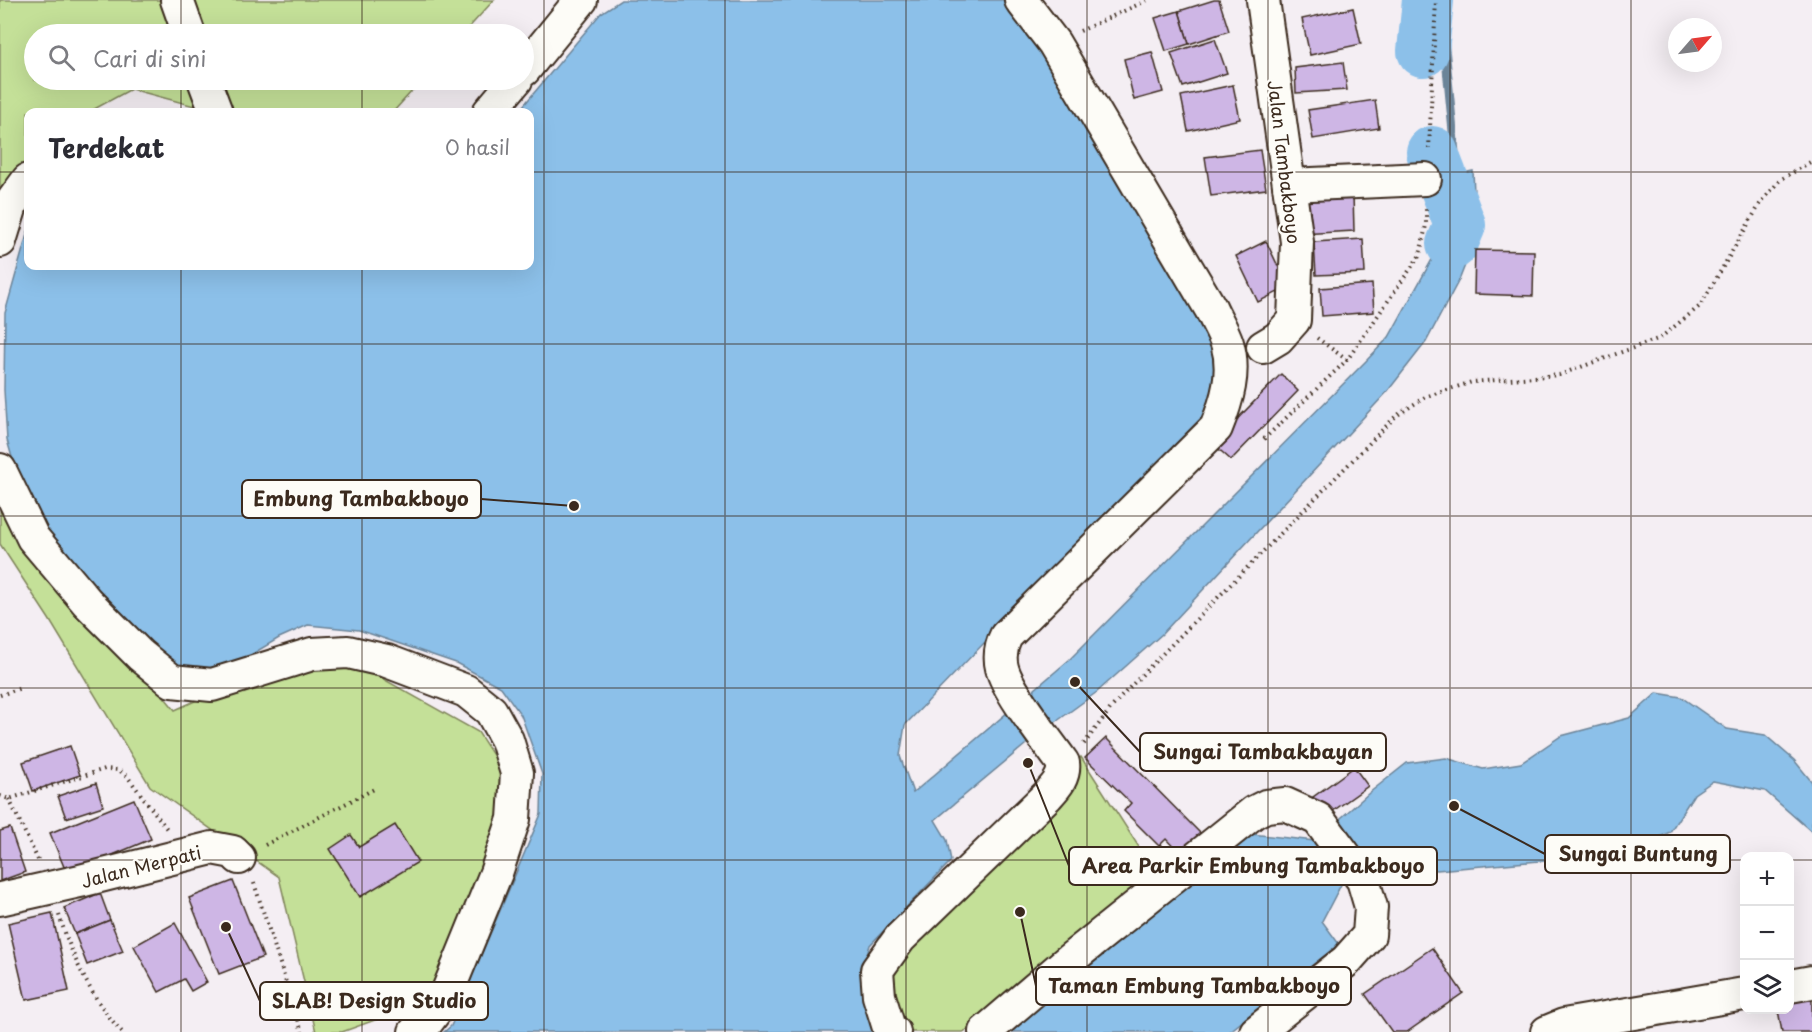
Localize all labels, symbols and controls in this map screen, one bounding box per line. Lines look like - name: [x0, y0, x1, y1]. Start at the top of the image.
- north arrow: [1668, 18, 1722, 72]
- search box: [24, 24, 534, 90]
- icon: search: [45, 41, 78, 74]
- text: Cari di sini: [93, 41, 206, 74]
- street label: Jalan Tambakboyo: [1262, 79, 1308, 245]
- text: Terdekat: [48, 128, 165, 167]
- text: 0 hasil: [445, 132, 510, 162]
- callout: Embung Tambakboyo: [242, 480, 481, 518]
- text: Embung Tambakboyo: [253, 483, 469, 513]
- callout: Sungai Tambakbayan: [1140, 733, 1386, 771]
- text: Sungai Tambakbayan: [1153, 736, 1373, 766]
- callout: Sungai Buntung: [1545, 835, 1730, 873]
- street label: Jalan Merpati: [78, 838, 204, 894]
- text: Sungai Buntung: [1558, 838, 1718, 868]
- callout: Area Parkir Embung Tambakboyo: [1069, 847, 1437, 885]
- text: Area Parkir Embung Tambakboyo: [1082, 850, 1424, 880]
- map controls: [1740, 852, 1794, 1014]
- button: +: [1740, 852, 1794, 906]
- button: −: [1740, 906, 1794, 960]
- button: layers: [1740, 960, 1794, 1014]
- callout: Taman Embung Tambakboyo: [1036, 967, 1351, 1005]
- text: Taman Embung Tambakboyo: [1048, 970, 1340, 1000]
- callout: SLAB! Design Studio: [260, 982, 488, 1020]
- text: SLAB! Design Studio: [272, 985, 477, 1015]

